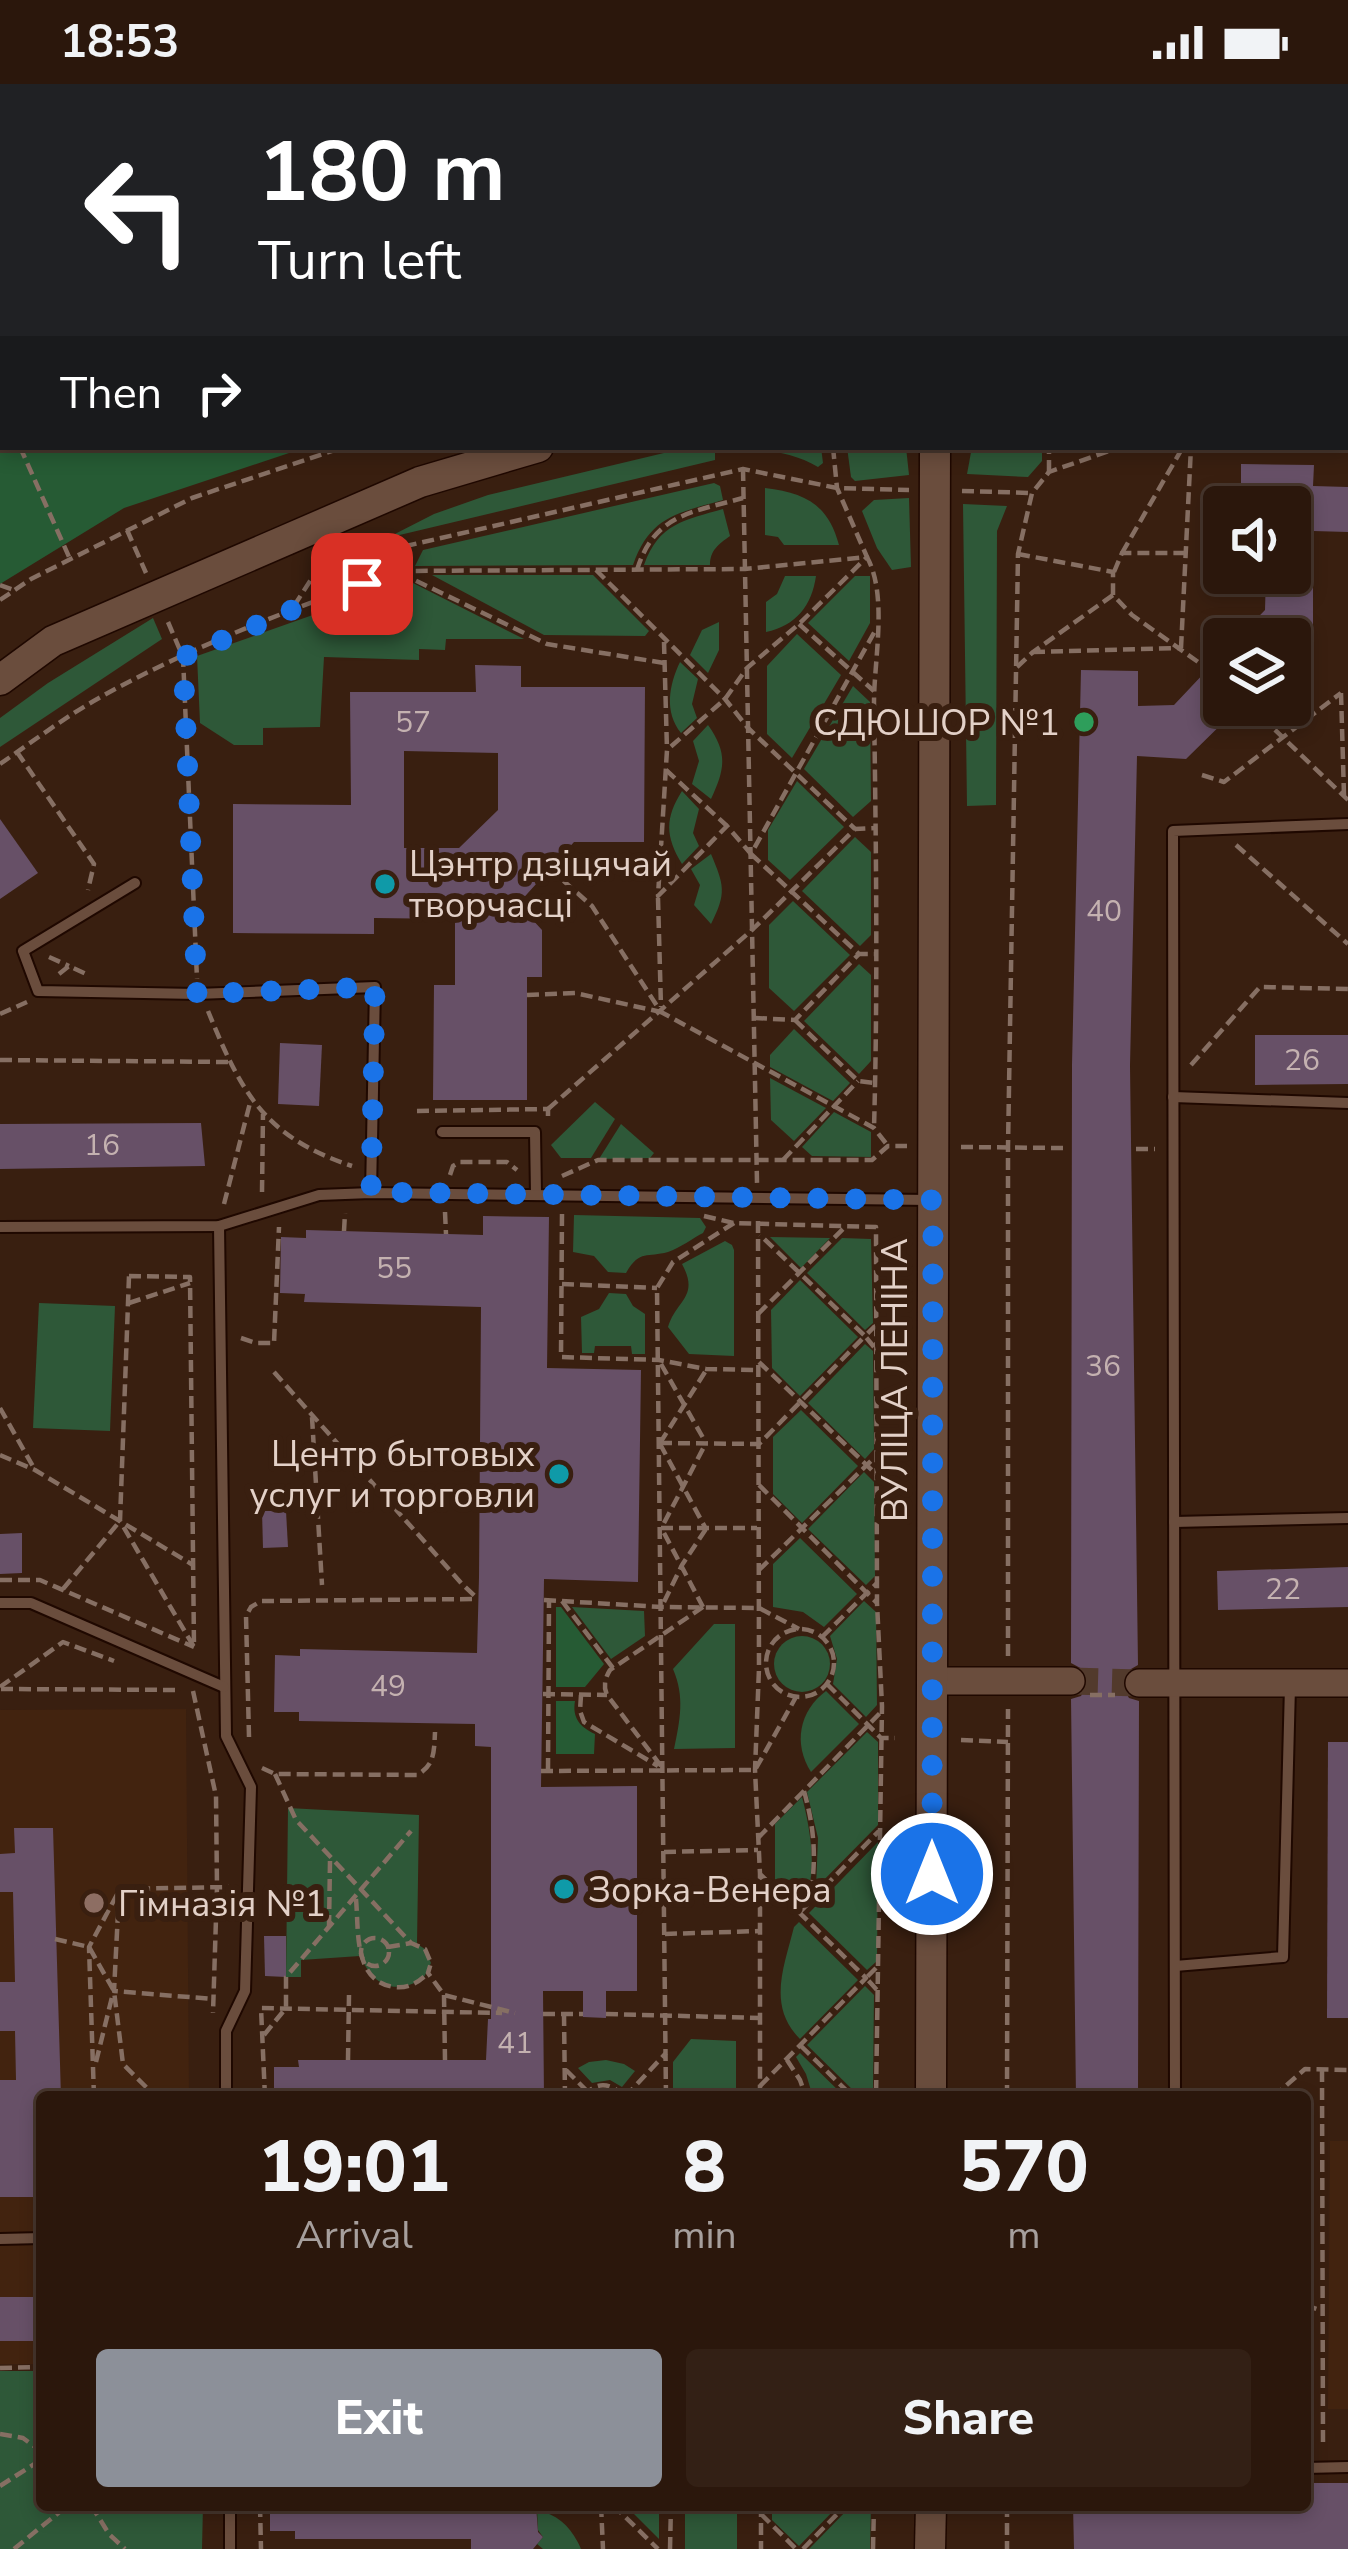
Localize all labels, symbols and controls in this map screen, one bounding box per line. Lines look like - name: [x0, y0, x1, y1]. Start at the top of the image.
- text: 18:53: [60, 12, 179, 73]
- text: 180 m: [258, 115, 506, 230]
- icon: left: [60, 132, 216, 288]
- text: Turn left: [258, 224, 461, 298]
- icon: right: [186, 360, 252, 426]
- text: Then: [60, 363, 162, 424]
- map controls: [1203, 486, 1311, 726]
- button: sound: [1203, 486, 1311, 594]
- pin: [311, 533, 413, 635]
- icon: arrive: [329, 551, 395, 617]
- button: layers: [1203, 618, 1311, 726]
- place label: СДЮШОР №1: [813, 699, 1060, 748]
- house number: 57: [395, 702, 431, 743]
- marker: СДЮШОР №1: [1071, 709, 1097, 735]
- place label: Цэнтр дзіцячай творчасці: [409, 840, 672, 930]
- marker: Цэнтр дзіцячай творчасці: [372, 871, 398, 897]
- house number: 40: [1086, 891, 1122, 932]
- house number: 26: [1284, 1040, 1320, 1081]
- house number: 16: [84, 1125, 120, 1166]
- street label: ВУЛІЦА ЛЕНІНА: [871, 1238, 920, 1522]
- house number: 55: [376, 1248, 412, 1289]
- house number: 36: [1085, 1346, 1121, 1387]
- place label: Центр бытовых услуг и торговли: [250, 1430, 535, 1520]
- marker: Центр бытовых услуг и торговли: [546, 1461, 572, 1487]
- house number: 22: [1265, 1569, 1301, 1610]
- house number: 49: [370, 1666, 406, 1707]
- position arrow: [869, 1811, 995, 1937]
- place label: Зорка-Венера: [588, 1866, 832, 1915]
- marker: Зорка-Венера: [551, 1876, 577, 1902]
- place label: Гімназія №1: [118, 1880, 326, 1929]
- marker: Гімназія №1: [81, 1890, 107, 1916]
- house number: 41: [497, 2023, 533, 2064]
- text: 19:01: [258, 2118, 450, 2216]
- text: 8: [683, 2118, 726, 2216]
- text: 570: [959, 2118, 1089, 2216]
- text: Arrival: [295, 2209, 413, 2262]
- text: min: [672, 2209, 737, 2262]
- text: m: [1007, 2209, 1041, 2262]
- button: Exit: [96, 2349, 662, 2487]
- button: Share: [686, 2349, 1251, 2487]

